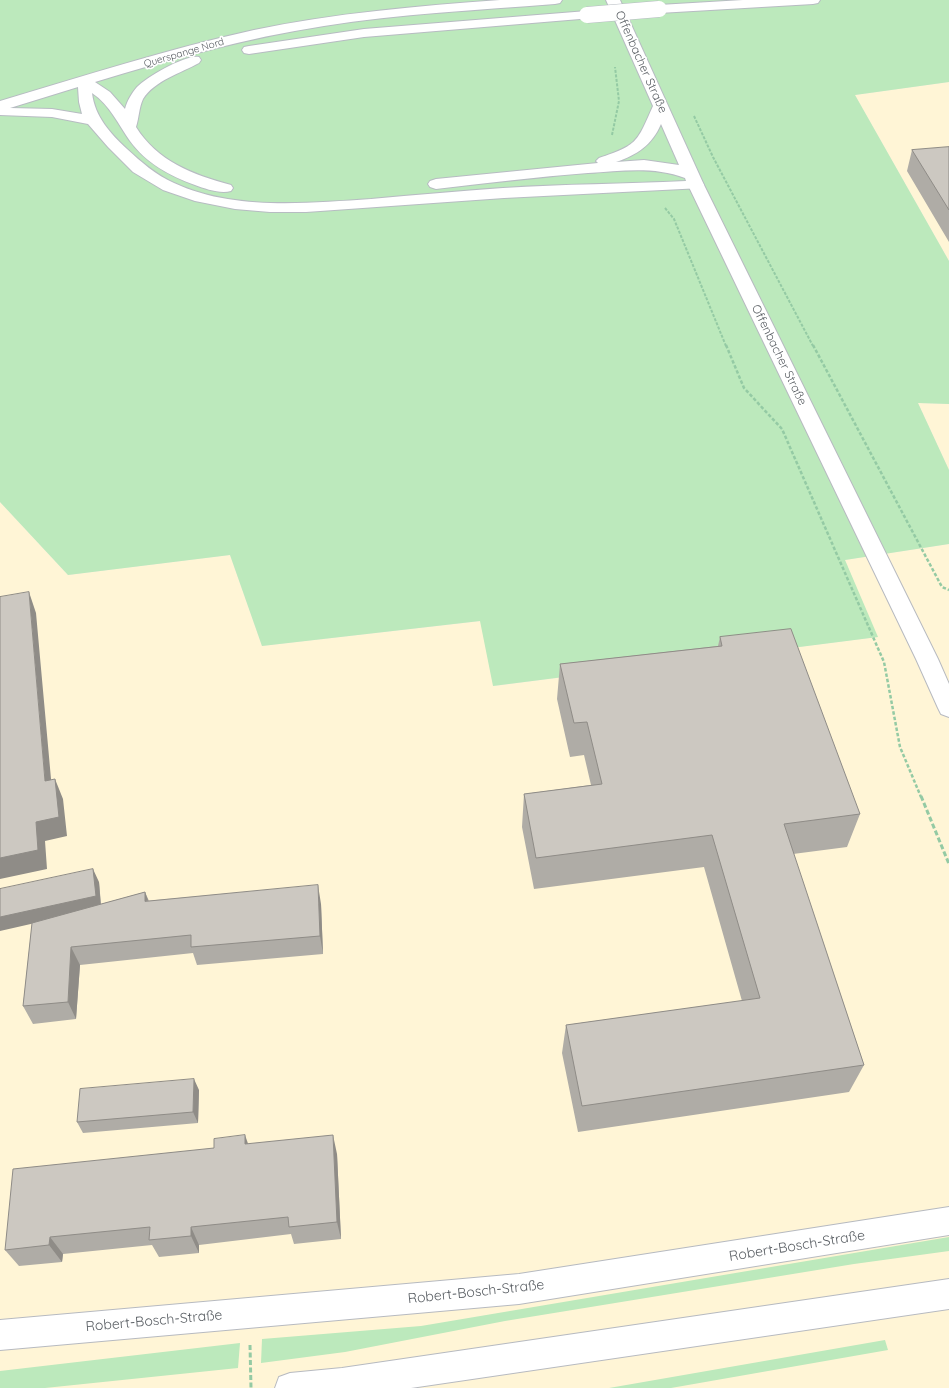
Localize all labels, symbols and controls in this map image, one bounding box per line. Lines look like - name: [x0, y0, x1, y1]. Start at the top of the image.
- street label: Offenbacher Straße: [612, 9, 670, 115]
- street label: Querspange Nord: [142, 36, 226, 70]
- street label: Offenbacher Straße: [748, 302, 810, 408]
- street label: Robert-Bosch-Straße: [728, 1227, 866, 1265]
- street label: Robert-Bosch-Straße: [407, 1276, 545, 1308]
- street label: Robert-Bosch-Straße: [85, 1307, 223, 1335]

